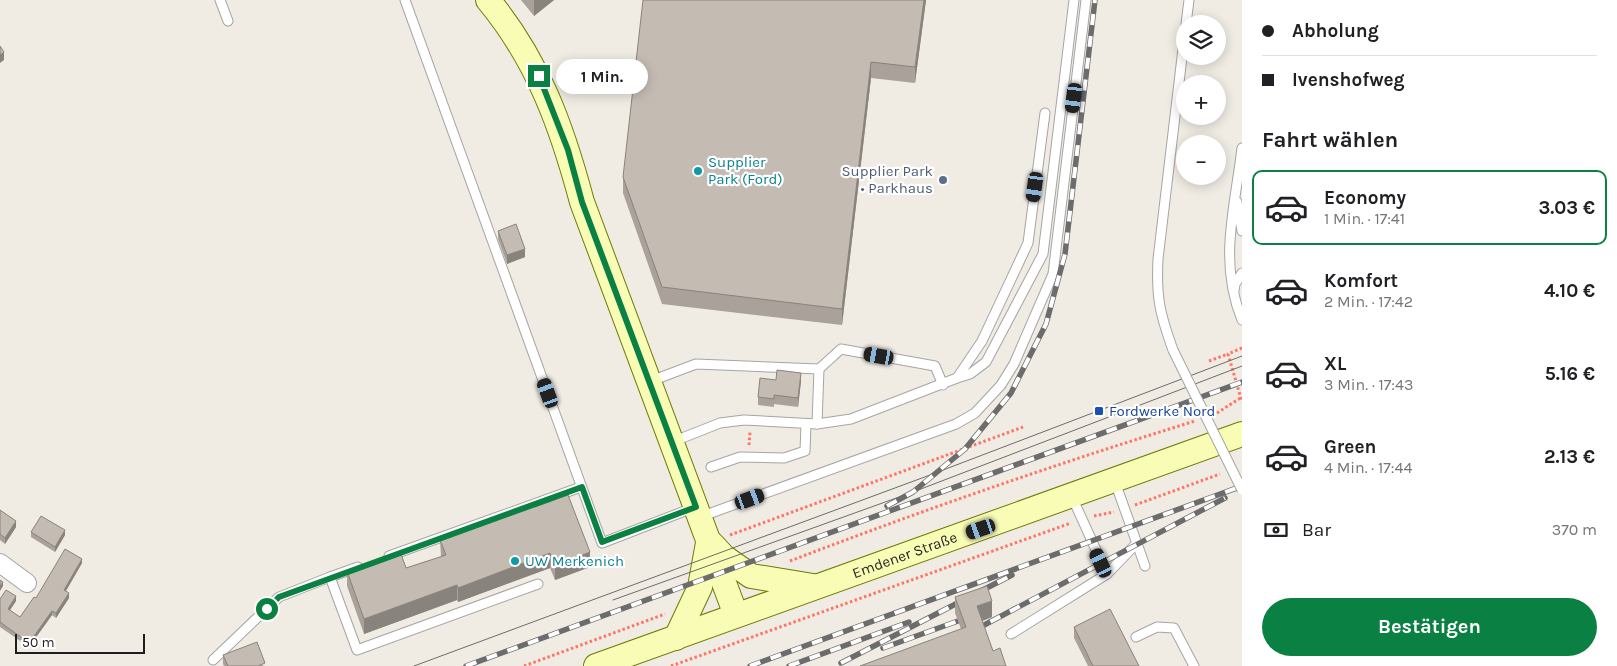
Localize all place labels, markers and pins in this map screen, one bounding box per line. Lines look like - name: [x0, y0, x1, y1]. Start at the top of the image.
- place label: Supplier Park (Ford): [708, 153, 783, 188]
- place label: Supplier Park • Parkhaus: [842, 162, 933, 197]
- marker: Supplier Park (Ford): [692, 165, 704, 177]
- marker: Supplier Park • Parkhaus: [937, 174, 949, 186]
- place label: Fordwerke Nord: [1109, 402, 1215, 420]
- marker: Fordwerke Nord: [1093, 405, 1105, 417]
- place label: UW Merkenich: [525, 552, 624, 570]
- marker: UW Merkenich: [509, 555, 521, 567]

